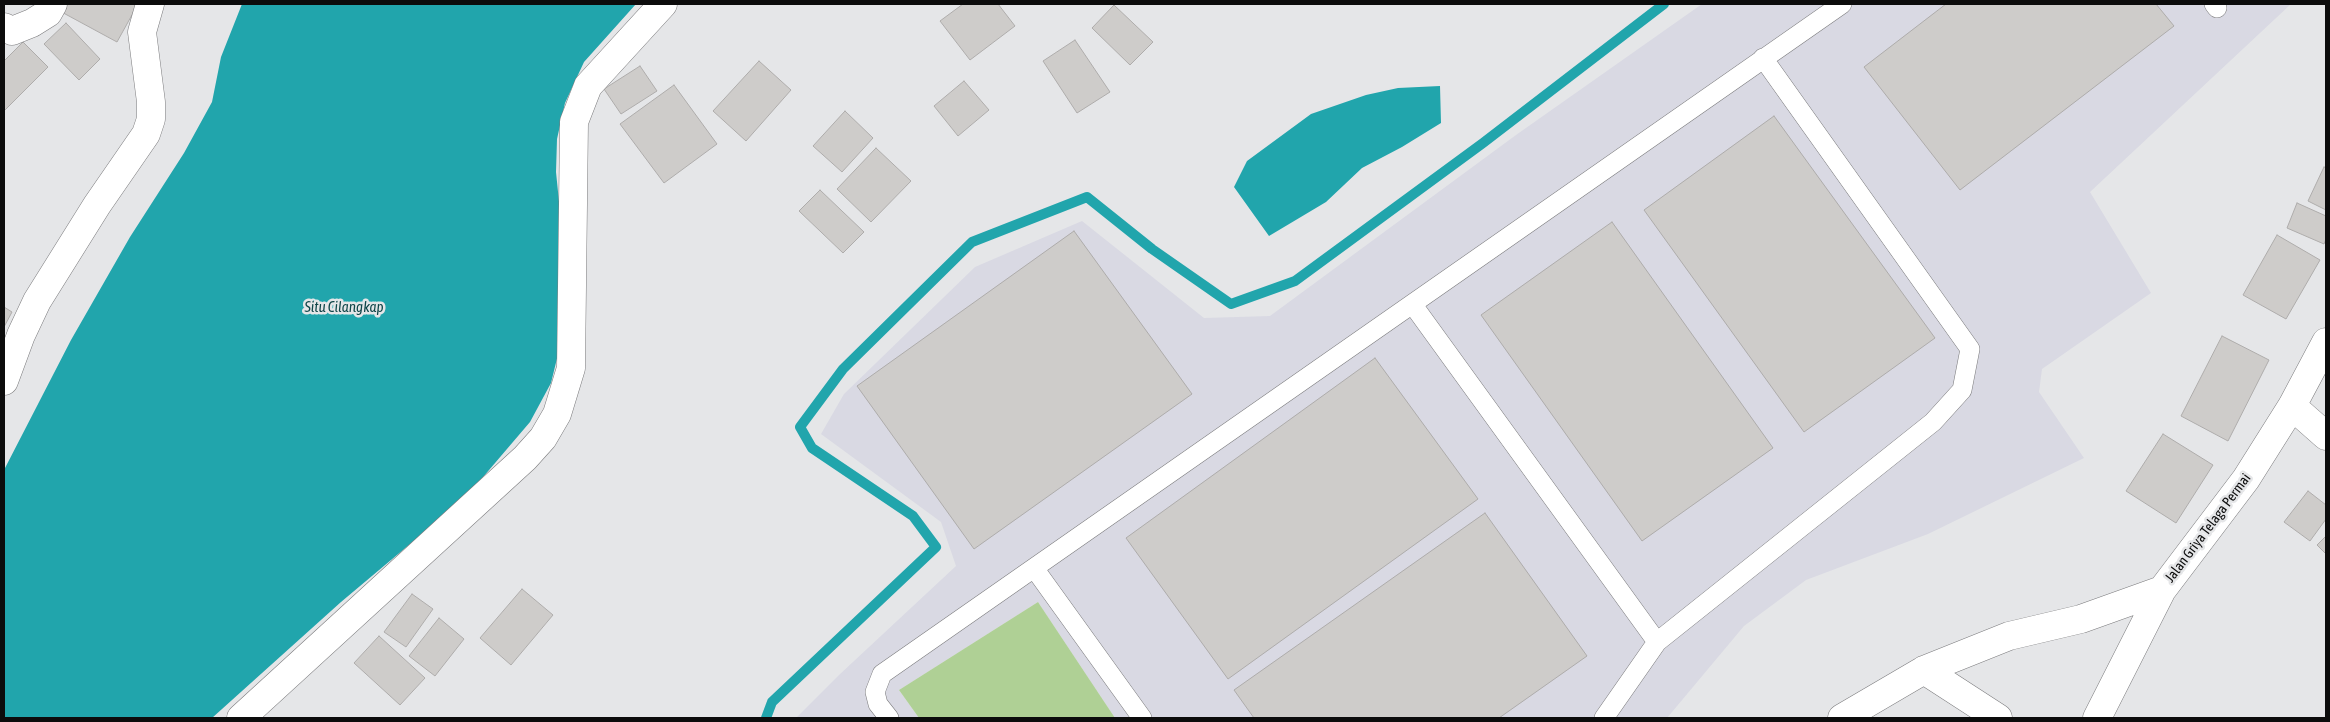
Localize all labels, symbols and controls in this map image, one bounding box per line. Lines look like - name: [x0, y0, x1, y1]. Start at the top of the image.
- water label: Situ Cilangkap: [304, 298, 384, 316]
- street label: Jalan Griya Telaga Permai: [2162, 470, 2254, 586]

